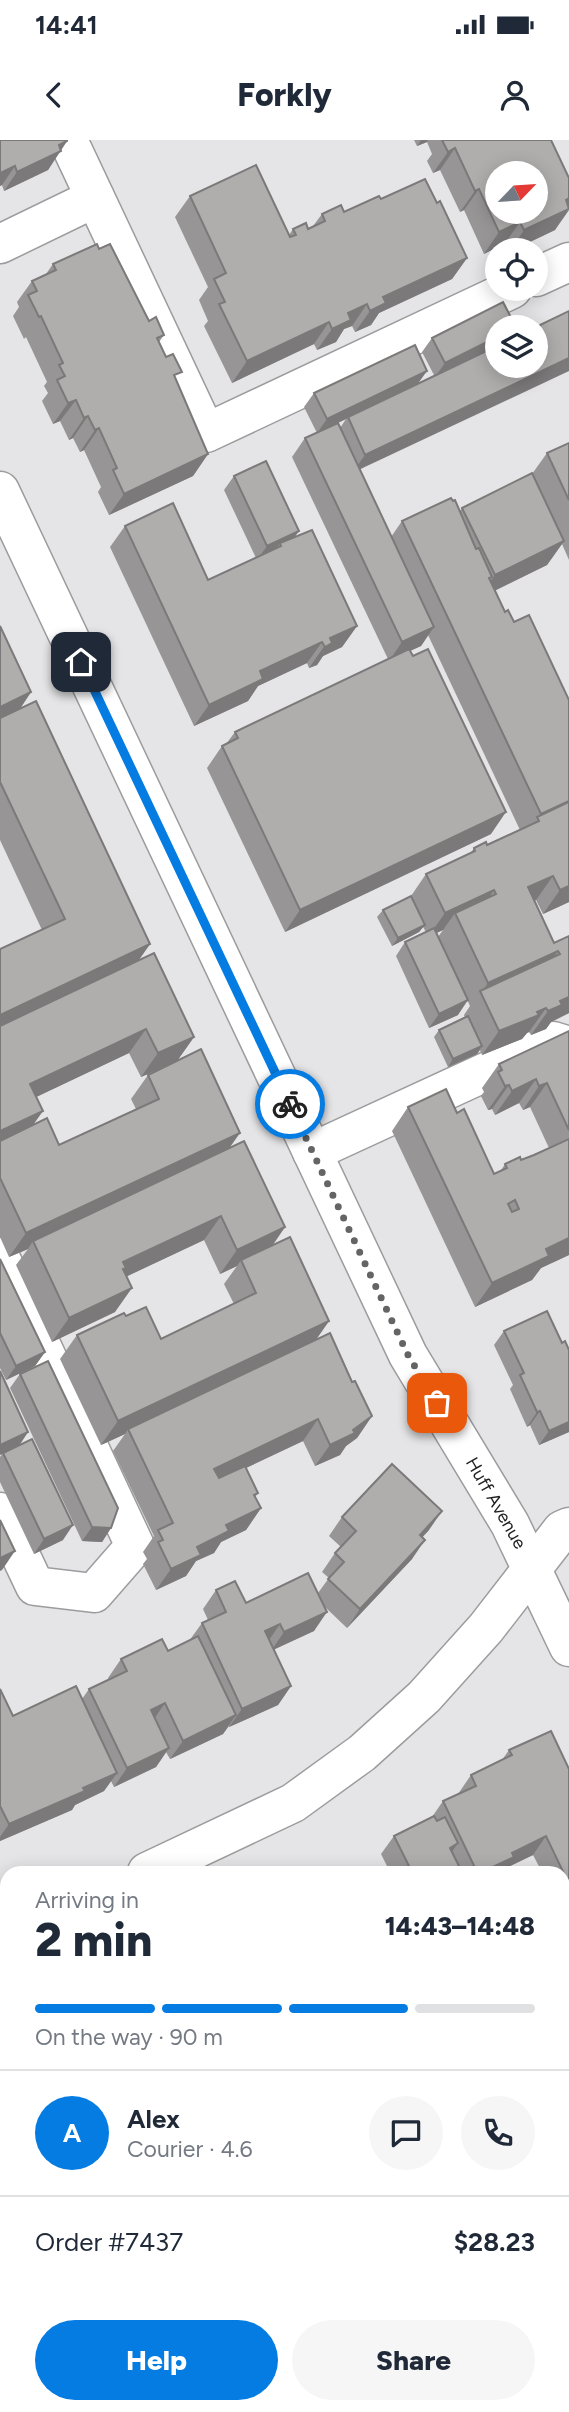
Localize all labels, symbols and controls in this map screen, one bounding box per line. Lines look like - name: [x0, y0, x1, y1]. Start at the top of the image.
- text: 14:41: [35, 9, 98, 41]
- icon: back: [35, 76, 73, 114]
- text: Forkly: [237, 76, 332, 114]
- icon: person: [496, 76, 534, 114]
- north arrow: [485, 161, 548, 224]
- map controls: [485, 161, 548, 378]
- button: locate: [485, 238, 548, 301]
- button: layers: [485, 315, 548, 378]
- pin: [51, 632, 111, 692]
- icon: home: [62, 643, 100, 681]
- courier: [255, 1069, 325, 1139]
- icon: bike: [271, 1085, 309, 1123]
- pin: [407, 1373, 467, 1433]
- icon: bag: [418, 1384, 456, 1422]
- street label: Huff Avenue: [461, 1453, 531, 1553]
- text: Arriving in: [35, 1886, 139, 1914]
- text: 14:43–14:48: [385, 1910, 535, 1942]
- text: 2 min: [35, 1912, 152, 1968]
- text: On the way · 90 m: [35, 2023, 223, 2051]
- button: chat: [369, 2096, 443, 2170]
- button: phone: [461, 2096, 535, 2170]
- text: Alex: [127, 2103, 180, 2135]
- text: A: [63, 2117, 81, 2149]
- text: Courier · 4.6: [127, 2135, 253, 2163]
- text: Order #7437: [35, 2226, 183, 2258]
- text: $28.23: [454, 2226, 535, 2258]
- button: Help: [35, 2320, 278, 2400]
- button: Share: [292, 2320, 535, 2400]

